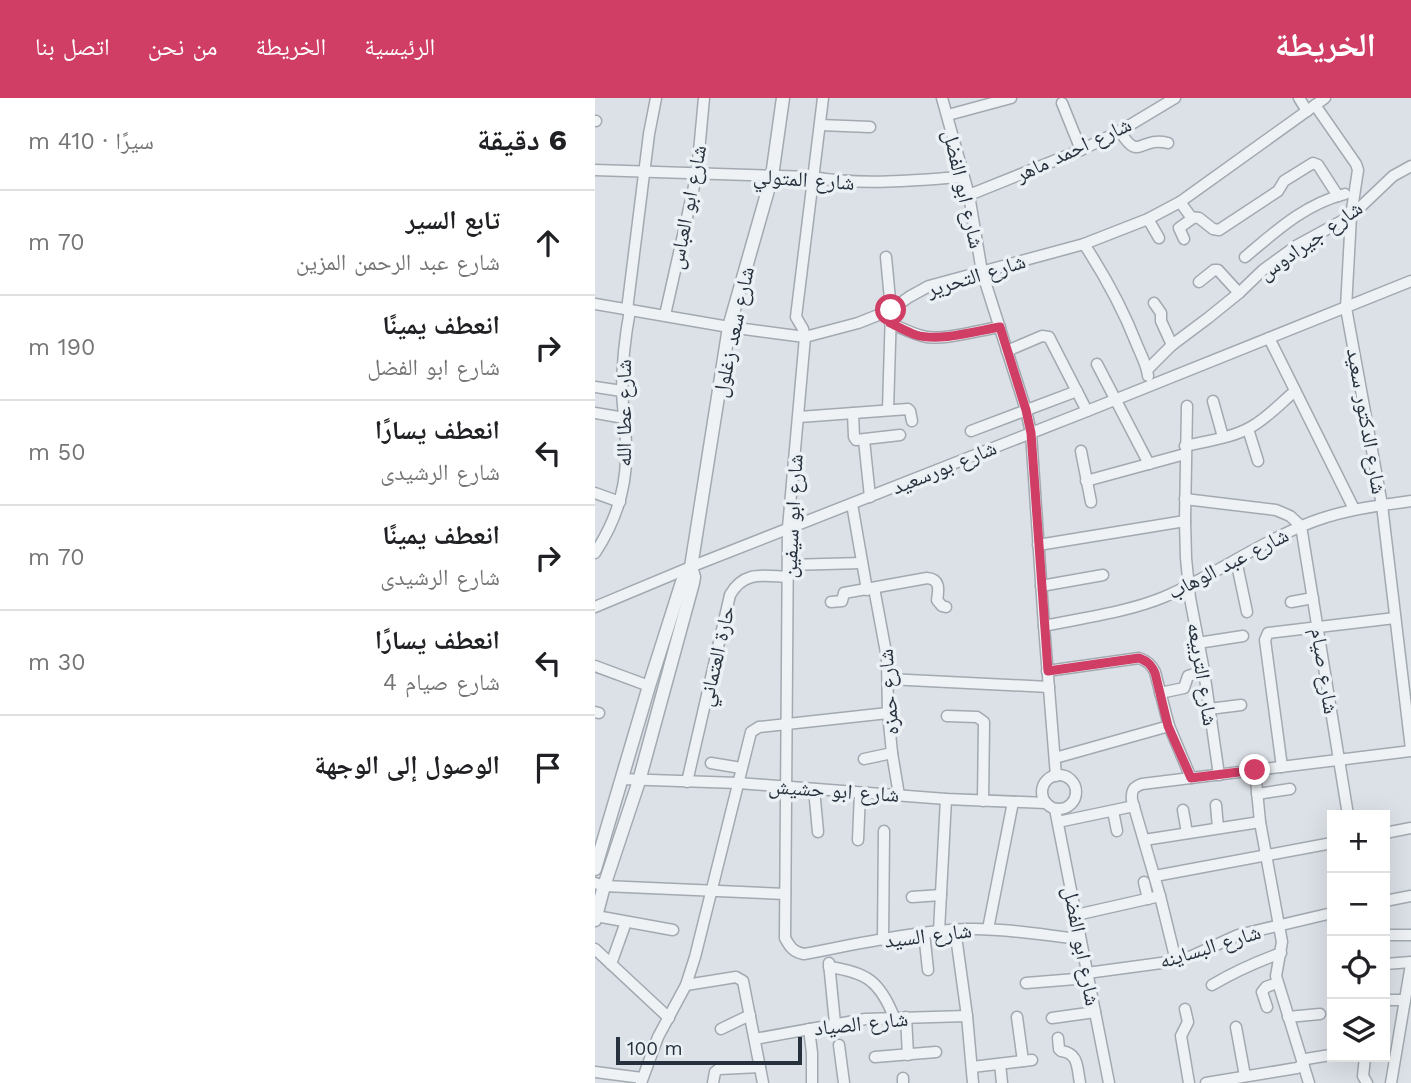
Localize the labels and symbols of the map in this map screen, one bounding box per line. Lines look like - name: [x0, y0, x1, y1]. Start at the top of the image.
- street label: شارع احمد ماهر: [1010, 111, 1135, 188]
- street label: شارع ابو الفضل: [937, 127, 990, 251]
- street label: شارع ابو العباس: [663, 143, 712, 271]
- street label: شارع المتولي: [752, 163, 855, 199]
- street label: شارع جيرادوس: [1253, 195, 1367, 286]
- street label: شارع التحرير: [922, 248, 1029, 303]
- street label: شارع سعد زغلول: [707, 264, 760, 400]
- route start: [875, 294, 906, 325]
- street label: شارع الدكتور سعيد: [1341, 346, 1392, 496]
- street label: شارع عطا الله: [611, 359, 637, 467]
- street label: شارع بورسعيد: [888, 435, 1000, 500]
- street label: شارع ابو سيفين: [776, 453, 809, 579]
- street label: شارع عبد الوهاب: [1163, 522, 1293, 605]
- street label: حارة العتماني: [692, 603, 744, 710]
- street label: شارع التربيعه: [1182, 621, 1223, 728]
- street label: شارع صيام: [1304, 626, 1344, 716]
- street label: شارع حمزه: [873, 648, 904, 736]
- route end: [1239, 754, 1270, 785]
- street label: شارع ابو حشيش: [768, 773, 900, 808]
- street label: شارع ابو الفضل: [1057, 884, 1106, 1008]
- street label: شارع السيد: [883, 917, 973, 954]
- street label: شارع البساينه: [1156, 919, 1264, 974]
- street label: شارع الصياد: [813, 1006, 909, 1041]
- scale bar: [616, 1034, 801, 1066]

